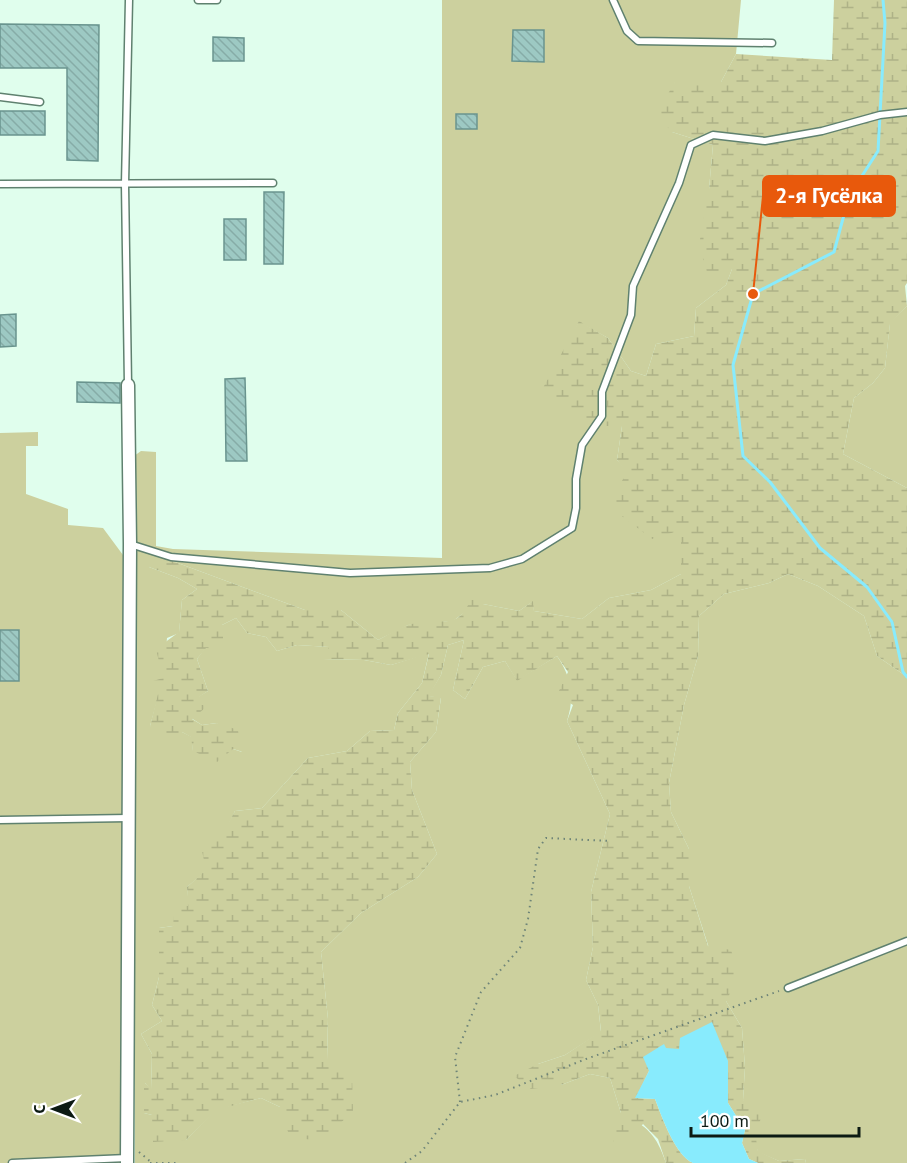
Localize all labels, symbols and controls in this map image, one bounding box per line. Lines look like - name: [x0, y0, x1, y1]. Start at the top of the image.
- callout: 2-я Гусёлка: [763, 176, 895, 216]
- text: 2-я Гусёлка: [775, 181, 883, 209]
- north arrow: [24, 1079, 84, 1139]
- scale bar: [691, 1100, 859, 1138]
- text: С: [29, 1104, 49, 1113]
- text: 100 m: [700, 1109, 749, 1132]

